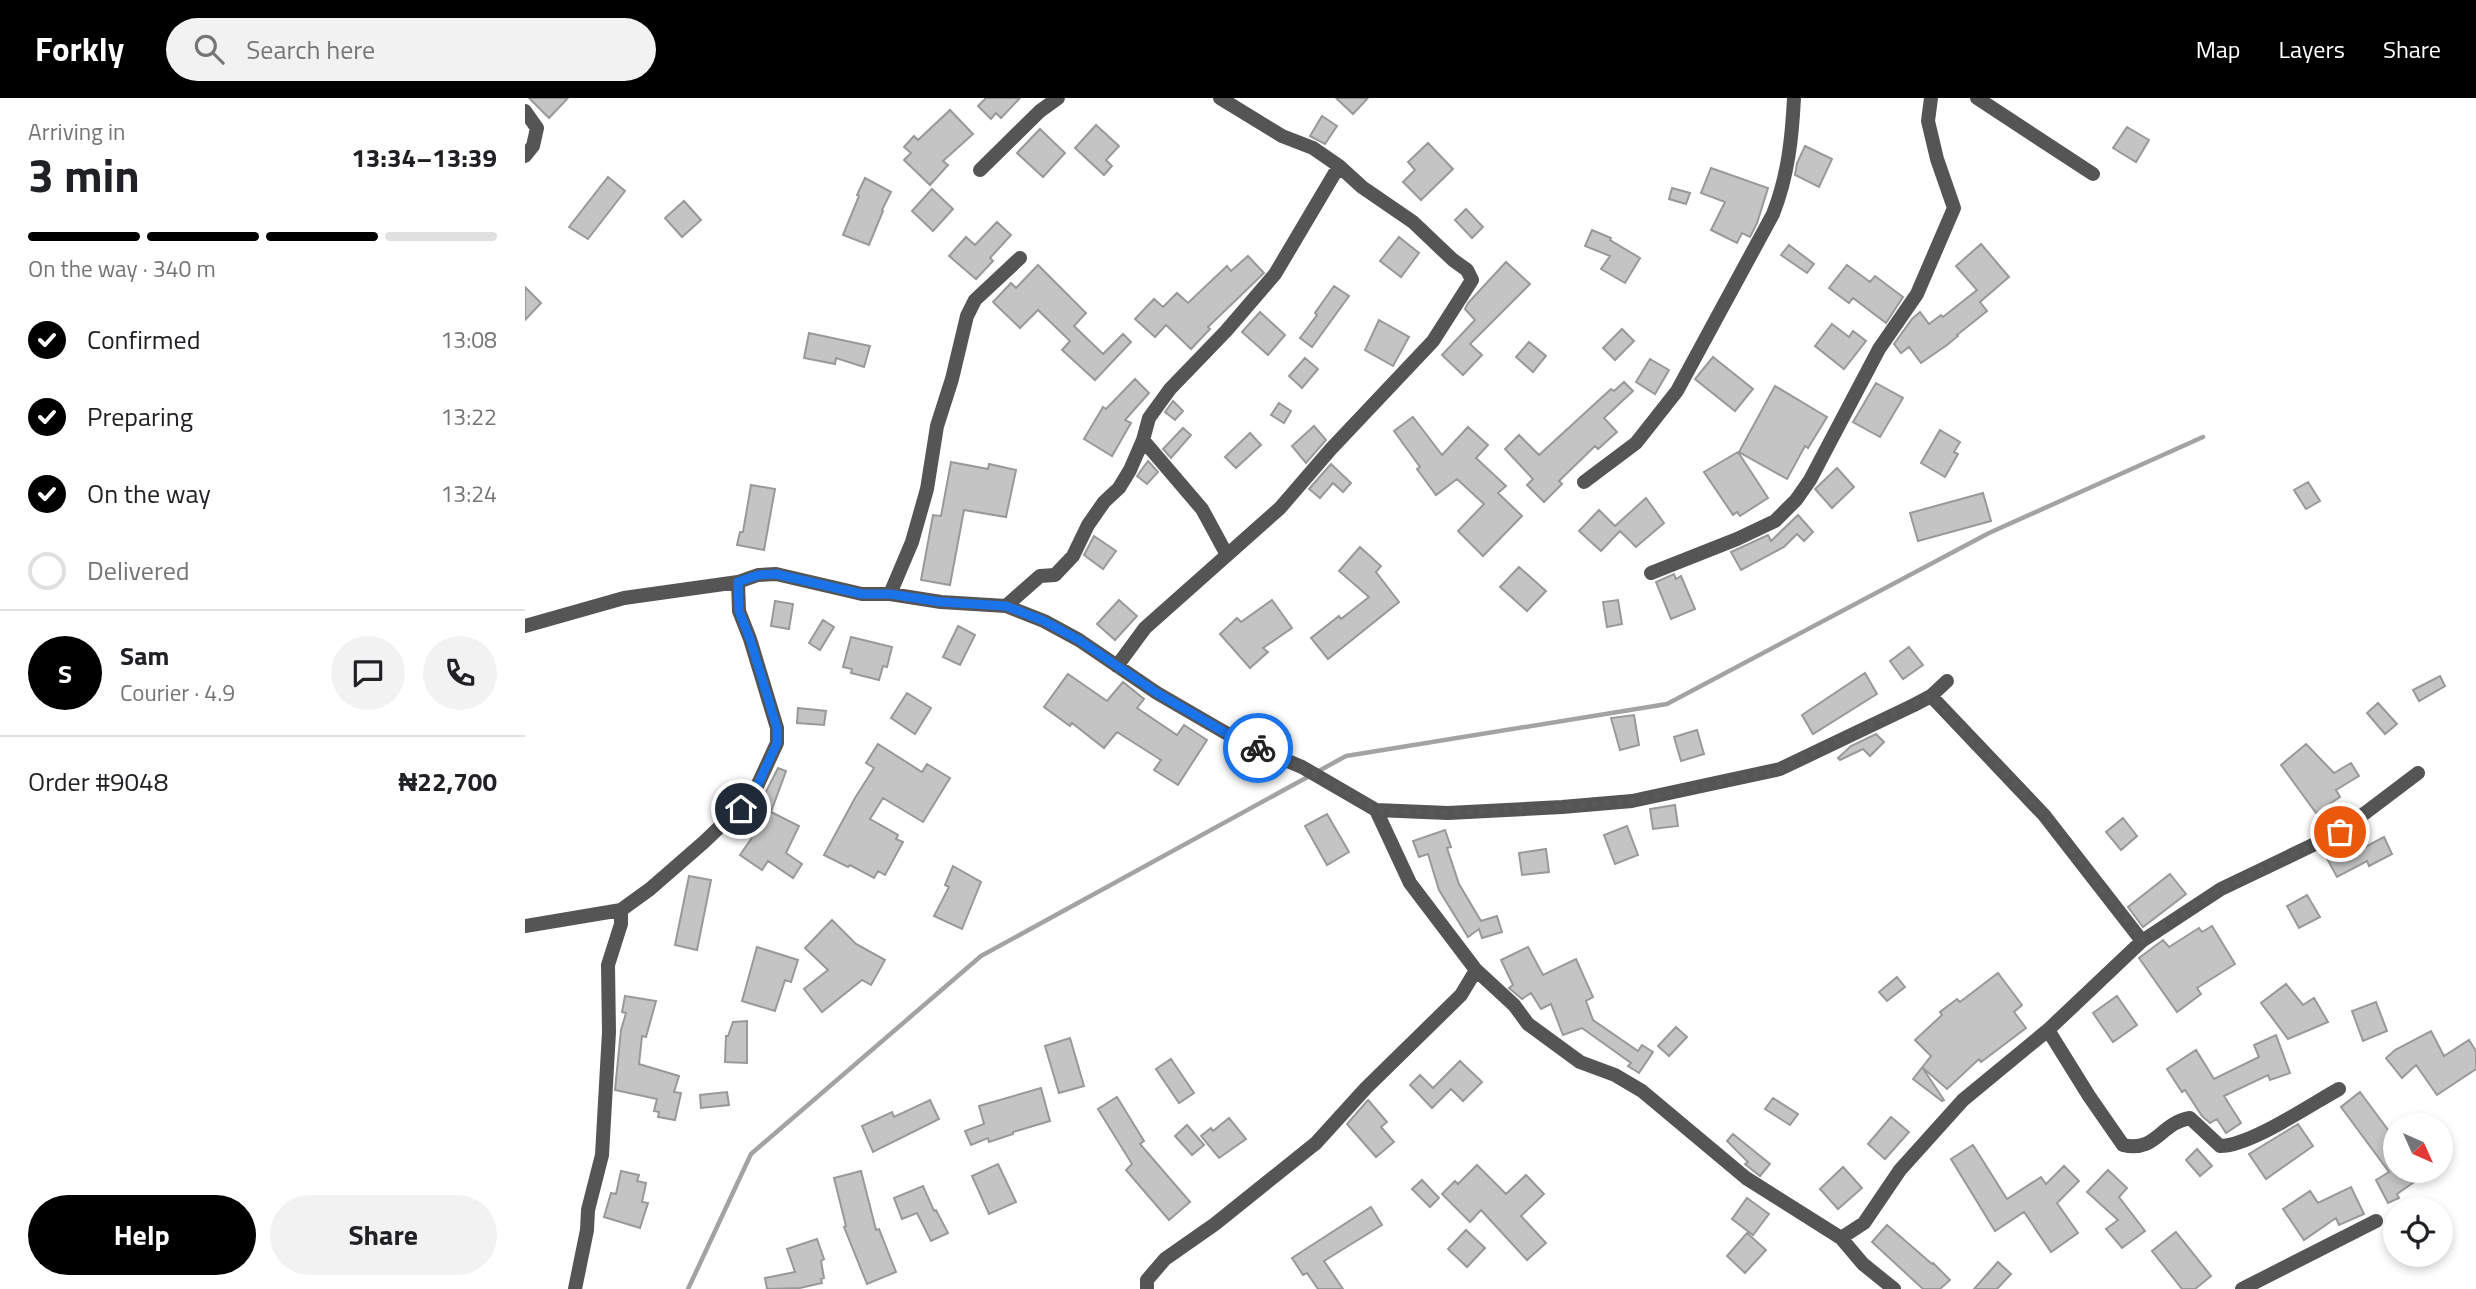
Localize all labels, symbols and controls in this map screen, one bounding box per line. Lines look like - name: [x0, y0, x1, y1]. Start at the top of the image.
- search box: [166, 18, 656, 81]
- text: Forkly: [35, 24, 124, 74]
- icon: search: [190, 30, 228, 68]
- text: Search here: [246, 30, 375, 69]
- text: Map: [2196, 31, 2241, 67]
- text: Layers: [2279, 31, 2345, 67]
- text: Share: [2383, 31, 2441, 67]
- text: Arriving in: [28, 114, 125, 149]
- text: 13:34–13:39: [351, 138, 497, 177]
- text: 3 min: [28, 140, 140, 210]
- text: On the way · 340 m: [28, 251, 216, 286]
- text: Confirmed: [87, 320, 201, 359]
- icon: check: [28, 321, 66, 359]
- text: 13:08: [440, 322, 497, 357]
- text: Preparing: [87, 397, 193, 436]
- icon: check: [28, 398, 66, 436]
- text: 13:22: [440, 399, 497, 434]
- text: On the way: [87, 474, 211, 513]
- icon: check: [28, 475, 66, 513]
- text: 13:24: [440, 476, 497, 511]
- text: Delivered: [87, 551, 190, 590]
- text: Sam: [120, 636, 169, 675]
- button: chat: [331, 636, 405, 710]
- button: phone: [423, 636, 497, 710]
- text: S: [58, 654, 72, 693]
- text: Courier · 4.9: [120, 675, 235, 710]
- courier: [1223, 713, 1293, 783]
- icon: bike: [1239, 729, 1277, 767]
- text: Order #9048: [28, 762, 168, 801]
- text: ₦22,700: [399, 762, 497, 801]
- pin: [711, 779, 771, 839]
- icon: home: [722, 790, 760, 828]
- pin: [2310, 802, 2370, 862]
- icon: bag: [2321, 813, 2359, 851]
- north arrow: [2383, 1113, 2453, 1183]
- map controls: [2383, 1113, 2453, 1267]
- button: Help: [28, 1195, 256, 1275]
- button: Share: [270, 1195, 497, 1275]
- button: locate: [2383, 1197, 2453, 1267]

